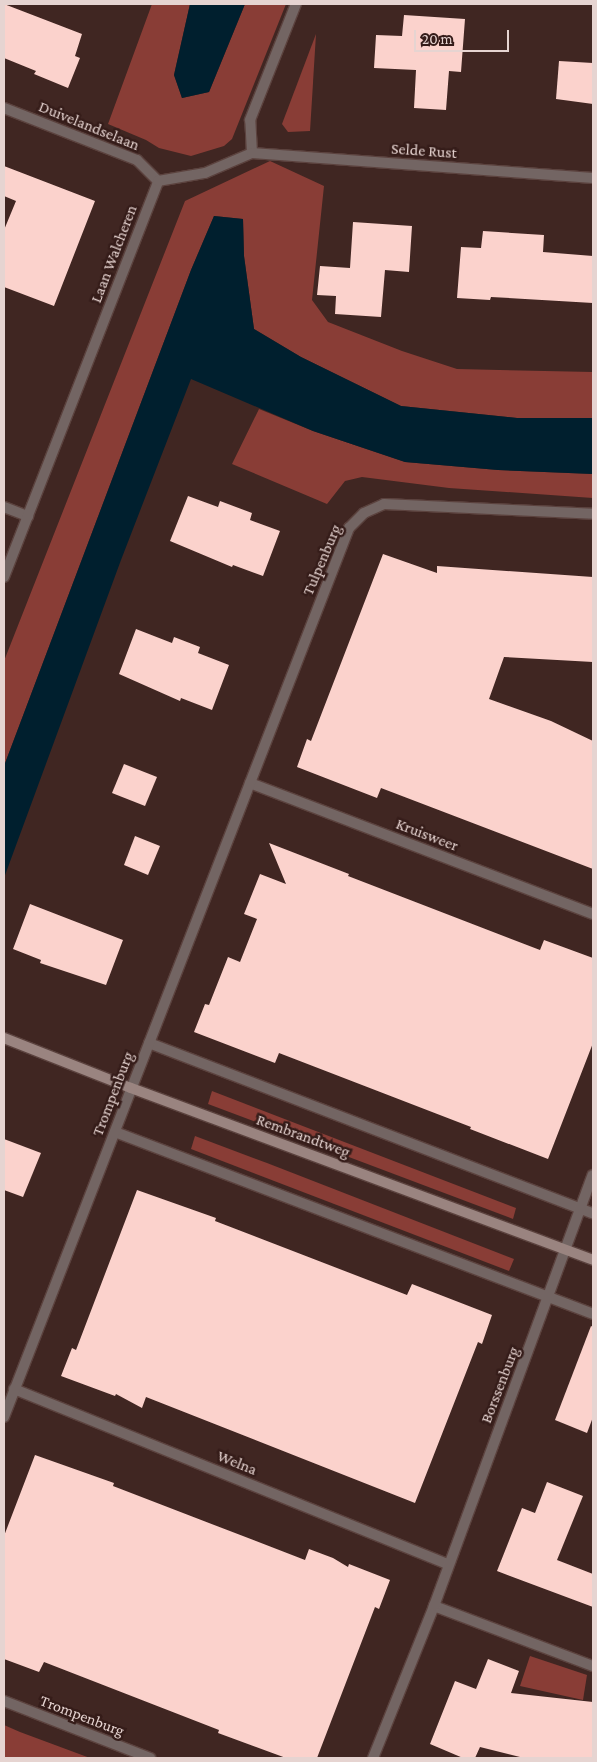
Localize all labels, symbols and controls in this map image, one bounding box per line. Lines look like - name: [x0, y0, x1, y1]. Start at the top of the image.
- scale bar: [417, 20, 512, 52]
- text: 20 m: [422, 31, 453, 47]
- street label: Duivelandselaan: [36, 97, 142, 155]
- street label: Selde Rust: [390, 139, 458, 163]
- street label: Laan Walcheren: [87, 202, 141, 306]
- street label: Tulpenburg: [298, 522, 346, 598]
- street label: Kruisweer: [393, 814, 461, 856]
- street label: Trompenburg: [88, 1049, 138, 1139]
- street label: Rembrandtweg: [254, 1110, 352, 1162]
- street label: Borssenburg: [477, 1344, 523, 1426]
- street label: Welna: [214, 1446, 260, 1480]
- street label: Trompenburg: [37, 1691, 127, 1741]

